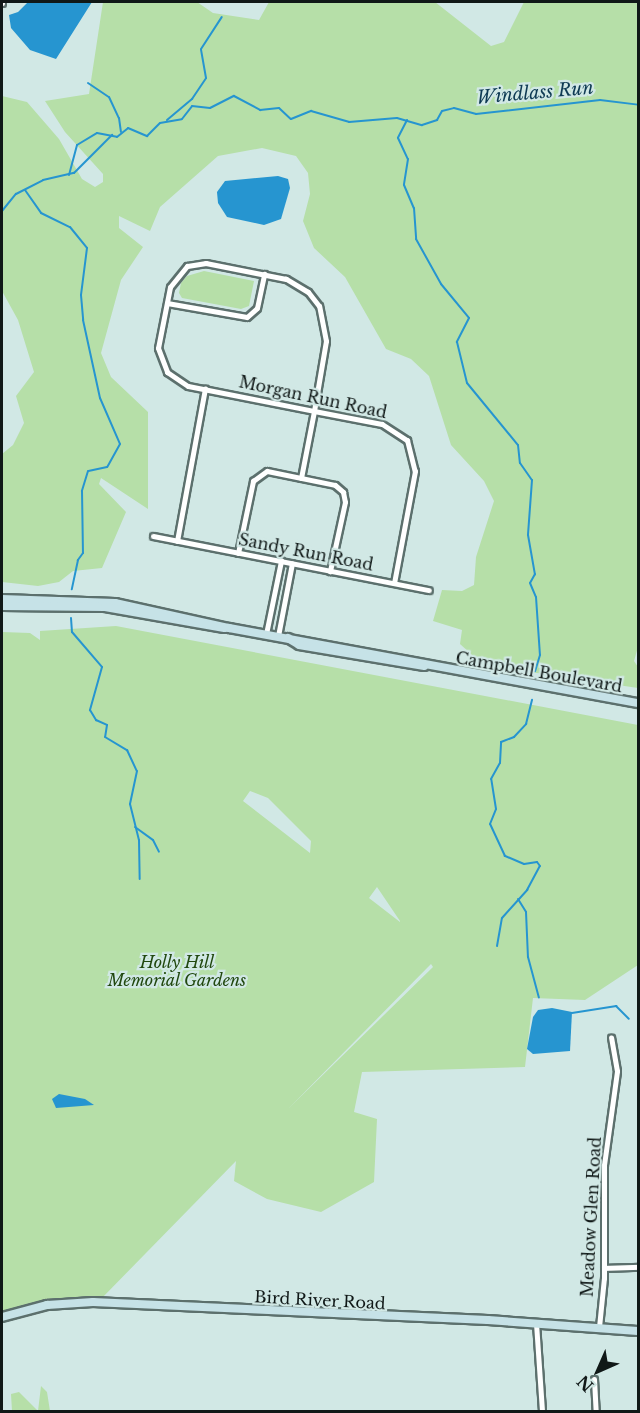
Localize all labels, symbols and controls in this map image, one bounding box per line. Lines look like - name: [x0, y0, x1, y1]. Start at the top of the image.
- water label: Windlass Run: [476, 77, 594, 109]
- street label: Morgan Run Road: [237, 372, 389, 422]
- street label: Sandy Run Road: [237, 529, 375, 575]
- street label: Campbell Boulevard: [454, 648, 624, 696]
- park label: Holly Hill Memorial Gardens: [108, 952, 246, 990]
- street label: Meadow Glen Road: [577, 1136, 605, 1298]
- street label: Bird River Road: [254, 1287, 386, 1313]
- north arrow: [568, 1341, 628, 1401]
- text: N: [573, 1371, 598, 1396]

